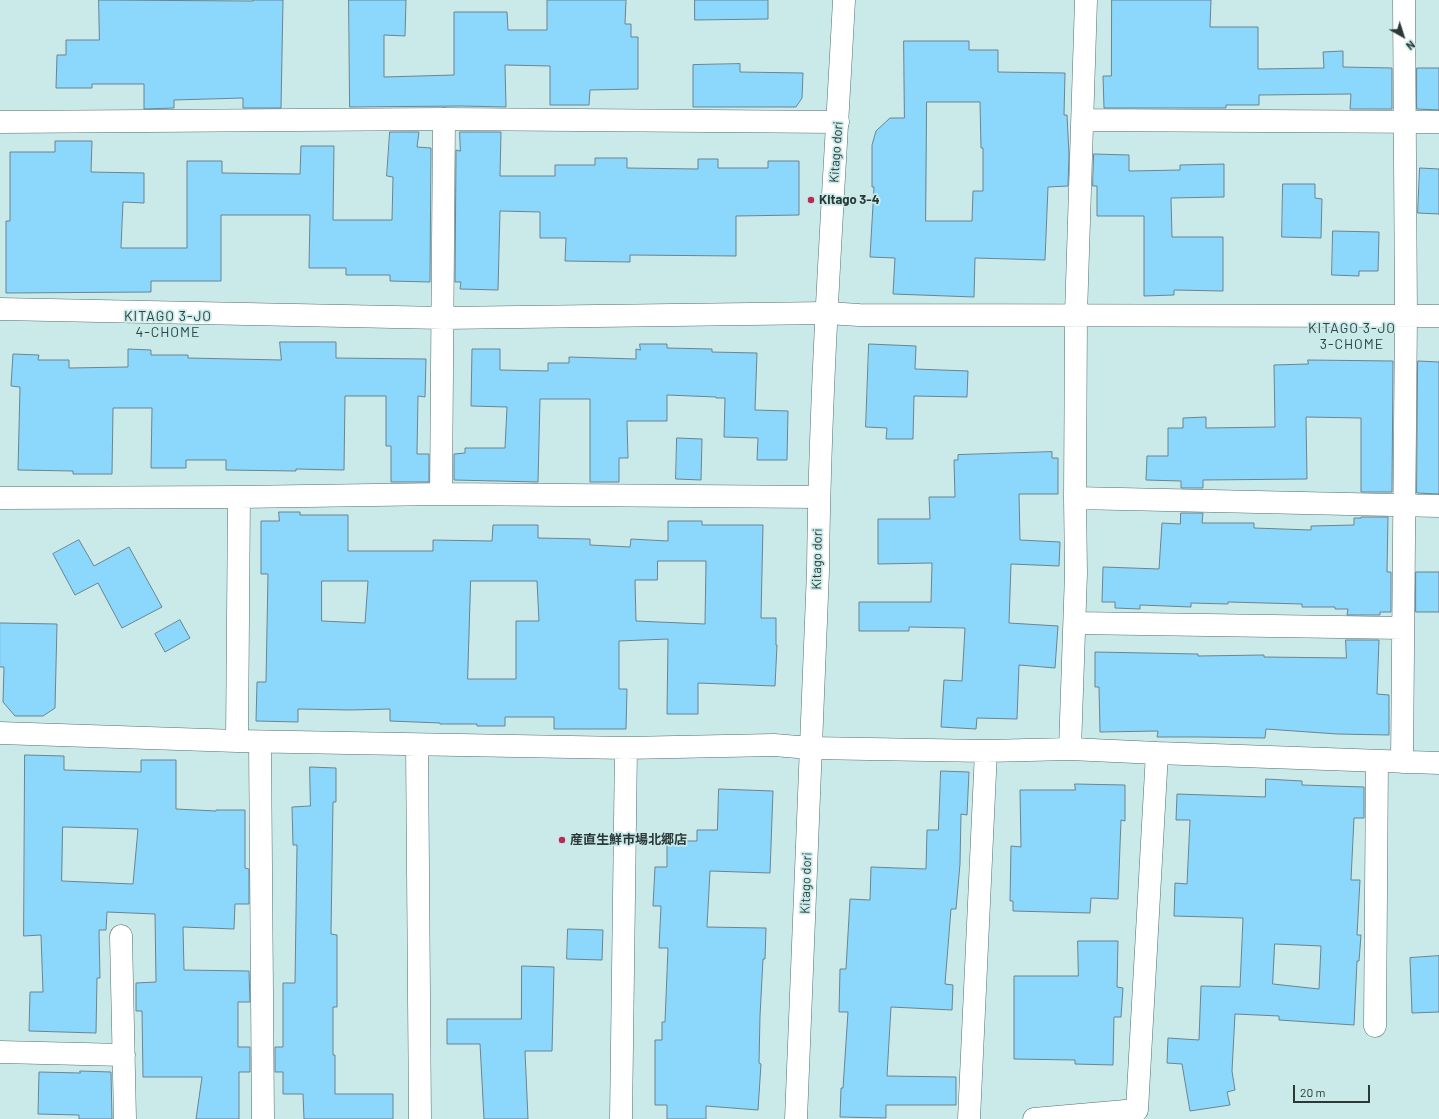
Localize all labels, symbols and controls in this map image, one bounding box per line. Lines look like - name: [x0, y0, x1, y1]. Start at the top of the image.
- north arrow: [1383, 16, 1423, 56]
- text: N: [1404, 38, 1418, 53]
- street label: Kitago dori: [826, 121, 846, 183]
- place label: Kitago 3-4: [819, 192, 880, 208]
- marker: Kitago 3-4: [806, 195, 816, 205]
- district label: KITAGO 3-JO 4-CHOME: [124, 308, 212, 340]
- district label: KITAGO 3-JO 3-CHOME: [1308, 320, 1396, 352]
- street label: Kitago dori: [809, 528, 825, 590]
- place label: 産直生鮮市場北郷店: [570, 832, 687, 848]
- marker: 産直生鮮市場北郷店: [557, 835, 567, 845]
- street label: Kitago dori: [797, 852, 815, 914]
- scale bar: [1295, 1077, 1372, 1103]
- text: 20 m: [1300, 1085, 1326, 1099]

